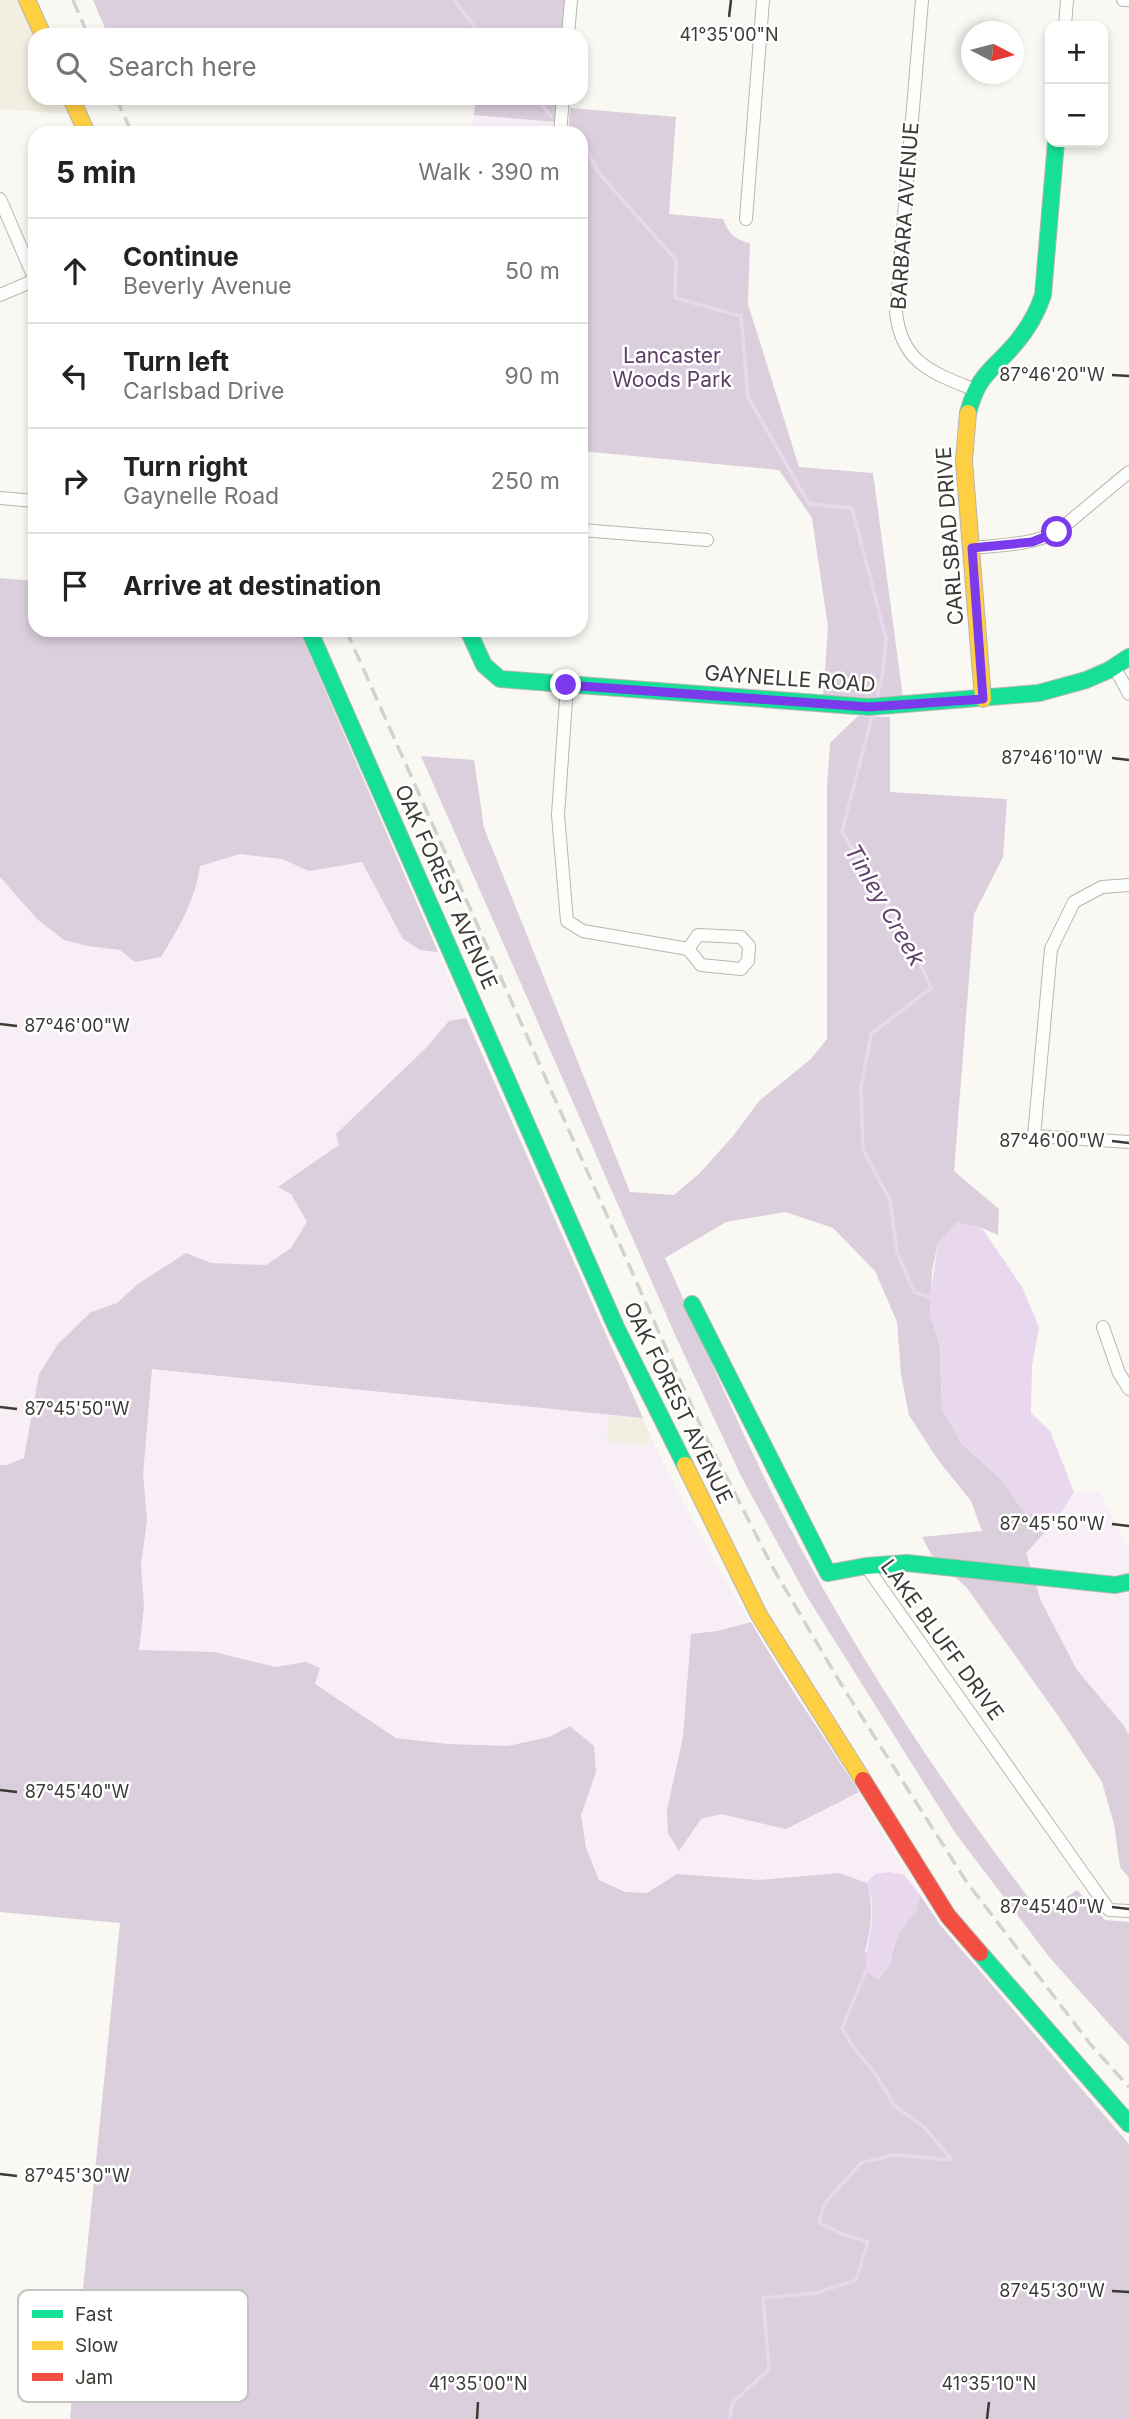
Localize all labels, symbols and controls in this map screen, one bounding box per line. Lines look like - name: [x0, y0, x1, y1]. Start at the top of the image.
- north arrow: [961, 21, 1024, 84]
- map controls: [1045, 21, 1108, 147]
- button: +: [1045, 21, 1108, 84]
- text: 41°35'00"N: [680, 24, 778, 45]
- search box: [28, 28, 588, 105]
- icon: search: [52, 48, 90, 86]
- text: Search here: [108, 51, 257, 82]
- button: −: [1045, 84, 1108, 147]
- street label: BARBARA AVENUE: [885, 121, 924, 311]
- text: 5 min: [56, 154, 136, 190]
- text: Walk · 390 m: [418, 158, 560, 186]
- text: Continue: [123, 241, 239, 272]
- icon: ahead: [56, 252, 94, 290]
- text: 50 m: [505, 257, 560, 285]
- text: Beverly Avenue: [123, 272, 292, 300]
- park label: Lancaster Woods Park: [612, 343, 732, 392]
- text: Turn left: [123, 346, 229, 377]
- icon: left: [56, 357, 94, 395]
- text: 90 m: [505, 362, 560, 390]
- text: 87°46'20"W: [999, 364, 1105, 385]
- text: Carlsbad Drive: [123, 377, 284, 405]
- street label: CARLSBAD DRIVE: [931, 446, 968, 626]
- text: Turn right: [123, 451, 248, 482]
- icon: right: [56, 462, 94, 500]
- text: 250 m: [491, 467, 560, 495]
- text: Gaynelle Road: [123, 482, 279, 510]
- route start: [1041, 516, 1072, 547]
- icon: arrive: [56, 567, 94, 605]
- text: Arrive at destination: [123, 570, 382, 601]
- street label: GAYNELLE ROAD: [704, 660, 877, 697]
- route end: [550, 669, 581, 700]
- text: 87°46'10"W: [1001, 747, 1103, 768]
- street label: OAK FOREST AVENUE: [390, 780, 503, 993]
- water label: Tinley Creek: [839, 839, 931, 971]
- text: 87°46'00"W: [24, 1015, 130, 1036]
- text: 87°46'00"W: [999, 1130, 1105, 1151]
- street label: OAK FOREST AVENUE: [619, 1298, 738, 1508]
- text: 87°45'50"W: [24, 1398, 130, 1419]
- text: 87°45'50"W: [999, 1513, 1105, 1534]
- street label: LAKE BLUFF DRIVE: [876, 1555, 1009, 1725]
- text: 87°45'40"W: [25, 1781, 130, 1802]
- text: 87°45'40"W: [1000, 1896, 1105, 1917]
- text: 87°45'30"W: [24, 2165, 130, 2186]
- text: 87°45'30"W: [999, 2280, 1105, 2301]
- legend: [18, 2290, 248, 2402]
- text: Fast: [75, 2303, 113, 2326]
- text: Slow: [75, 2334, 118, 2357]
- text: Jam: [75, 2366, 113, 2389]
- text: 41°35'00"N: [429, 2373, 527, 2394]
- text: 41°35'10"N: [942, 2373, 1036, 2394]

